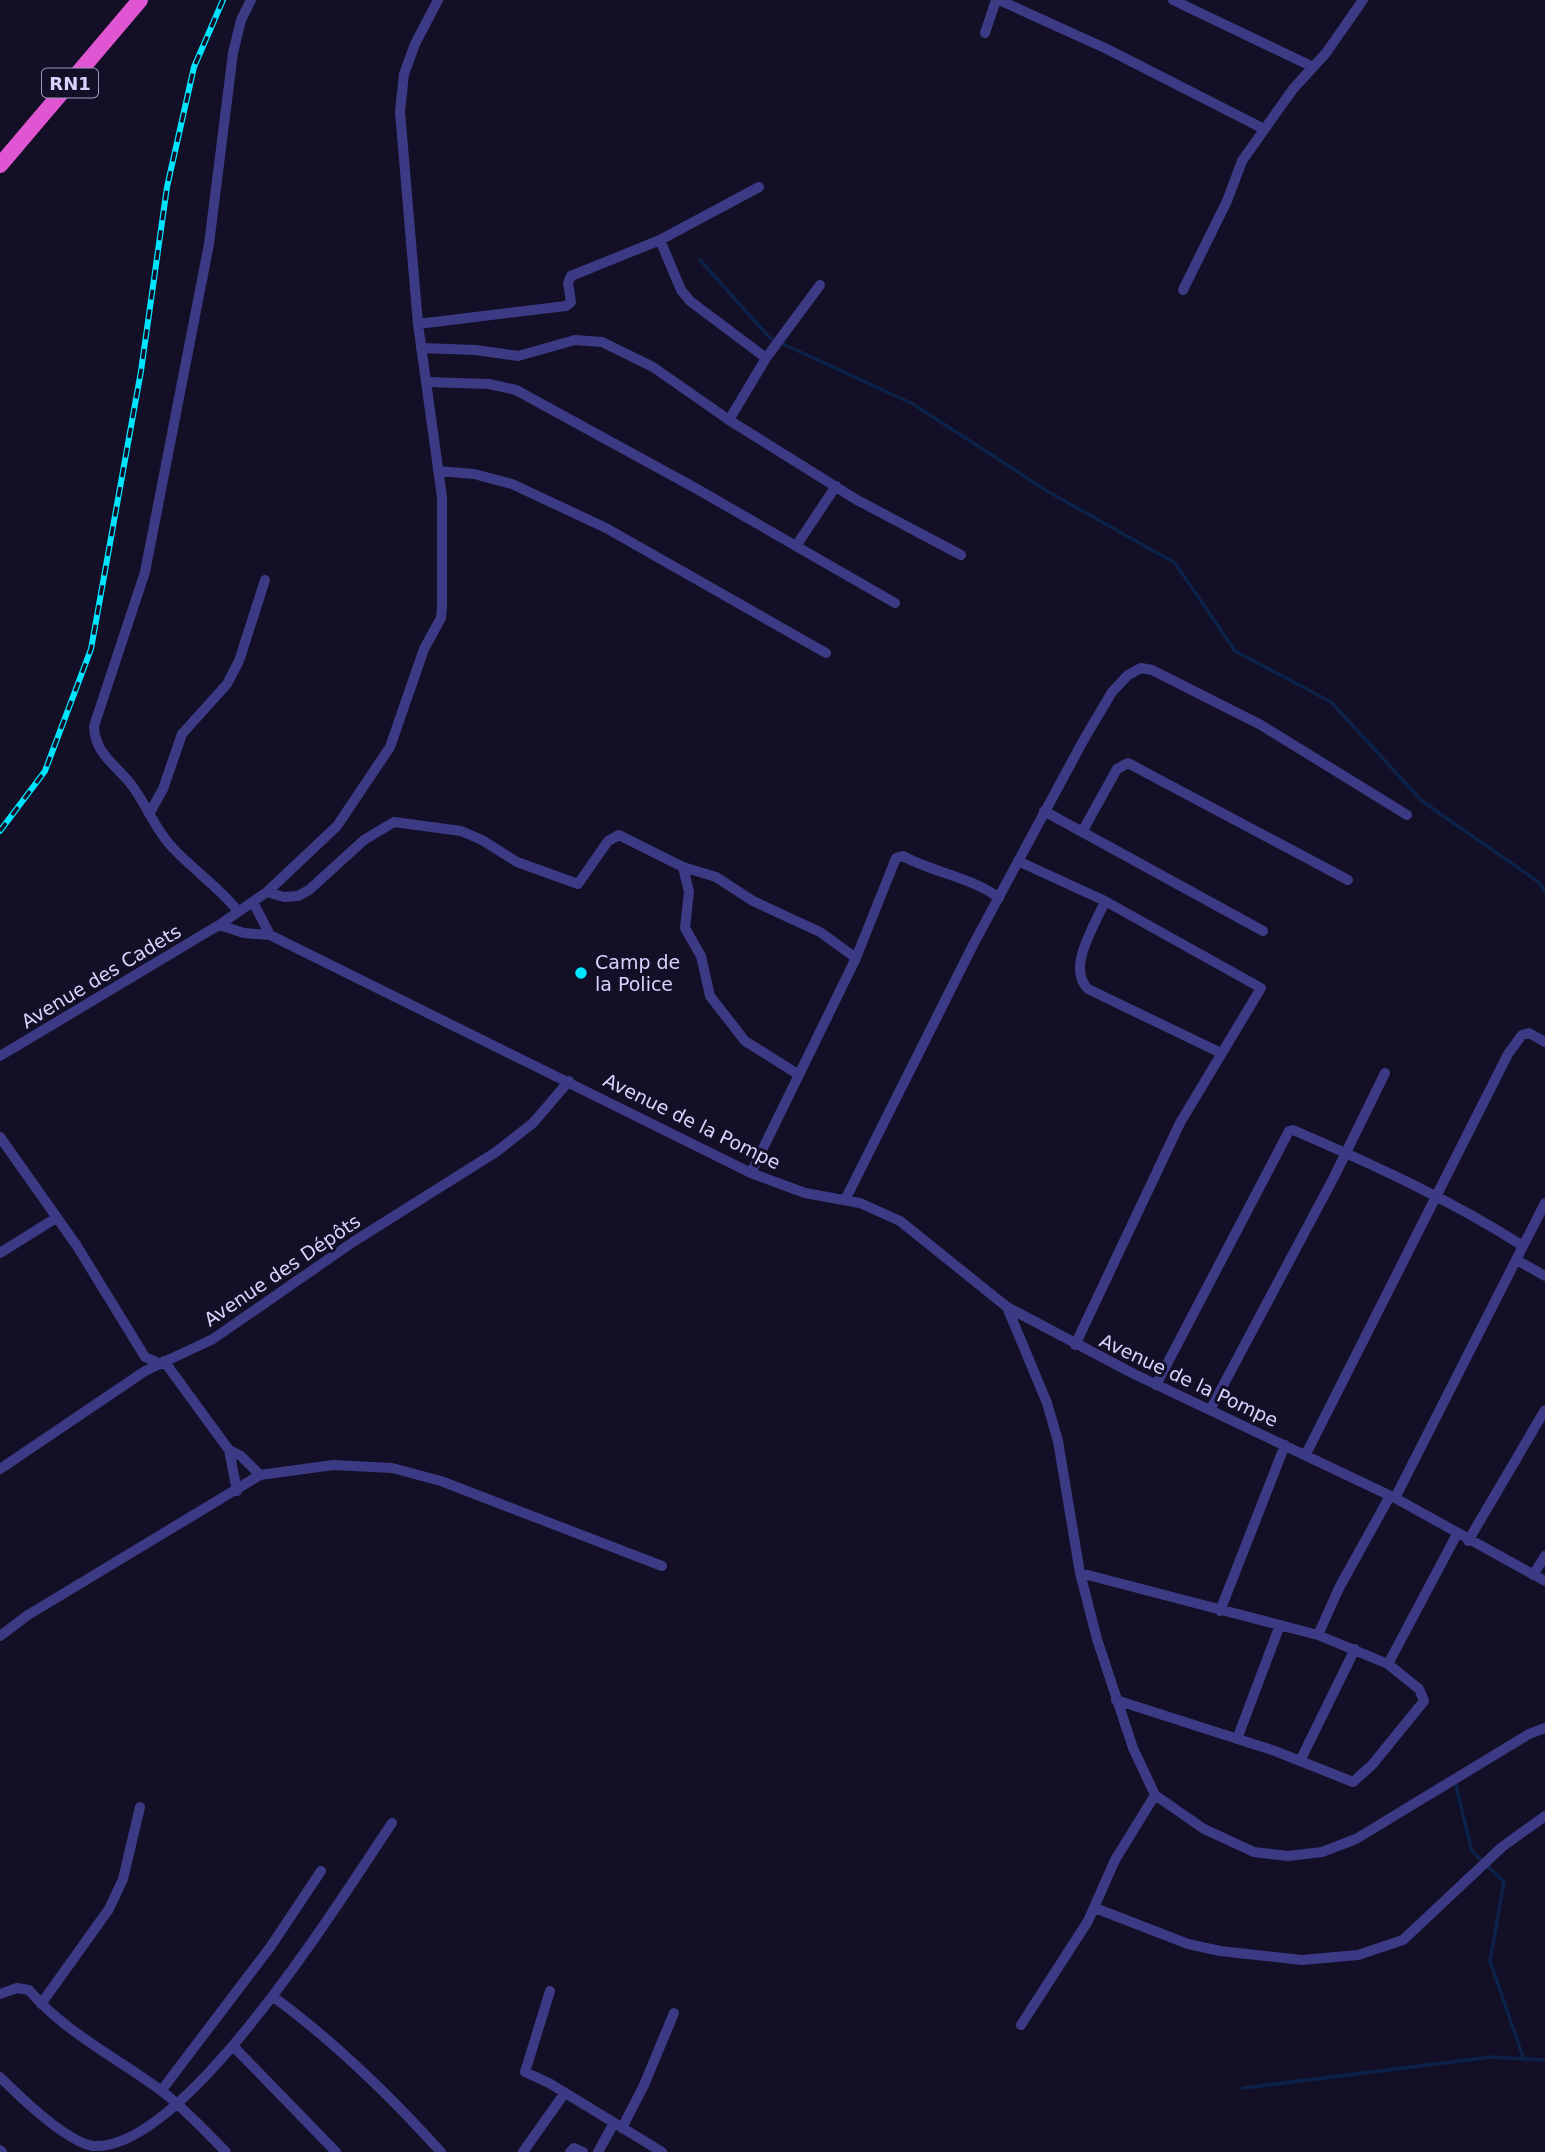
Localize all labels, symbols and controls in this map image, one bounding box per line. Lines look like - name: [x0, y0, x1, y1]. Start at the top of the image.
- road number: RN1: [42, 68, 98, 98]
- street label: Avenue des Cadets: [17, 920, 185, 1032]
- place label: Camp de la Police: [595, 951, 680, 995]
- marker: Camp de la Police: [573, 965, 589, 981]
- street label: Avenue de la Pompe: [600, 1069, 784, 1173]
- street label: Avenue des Dépôts: [200, 1210, 364, 1330]
- street label: Avenue de la Pompe: [1096, 1329, 1282, 1431]

